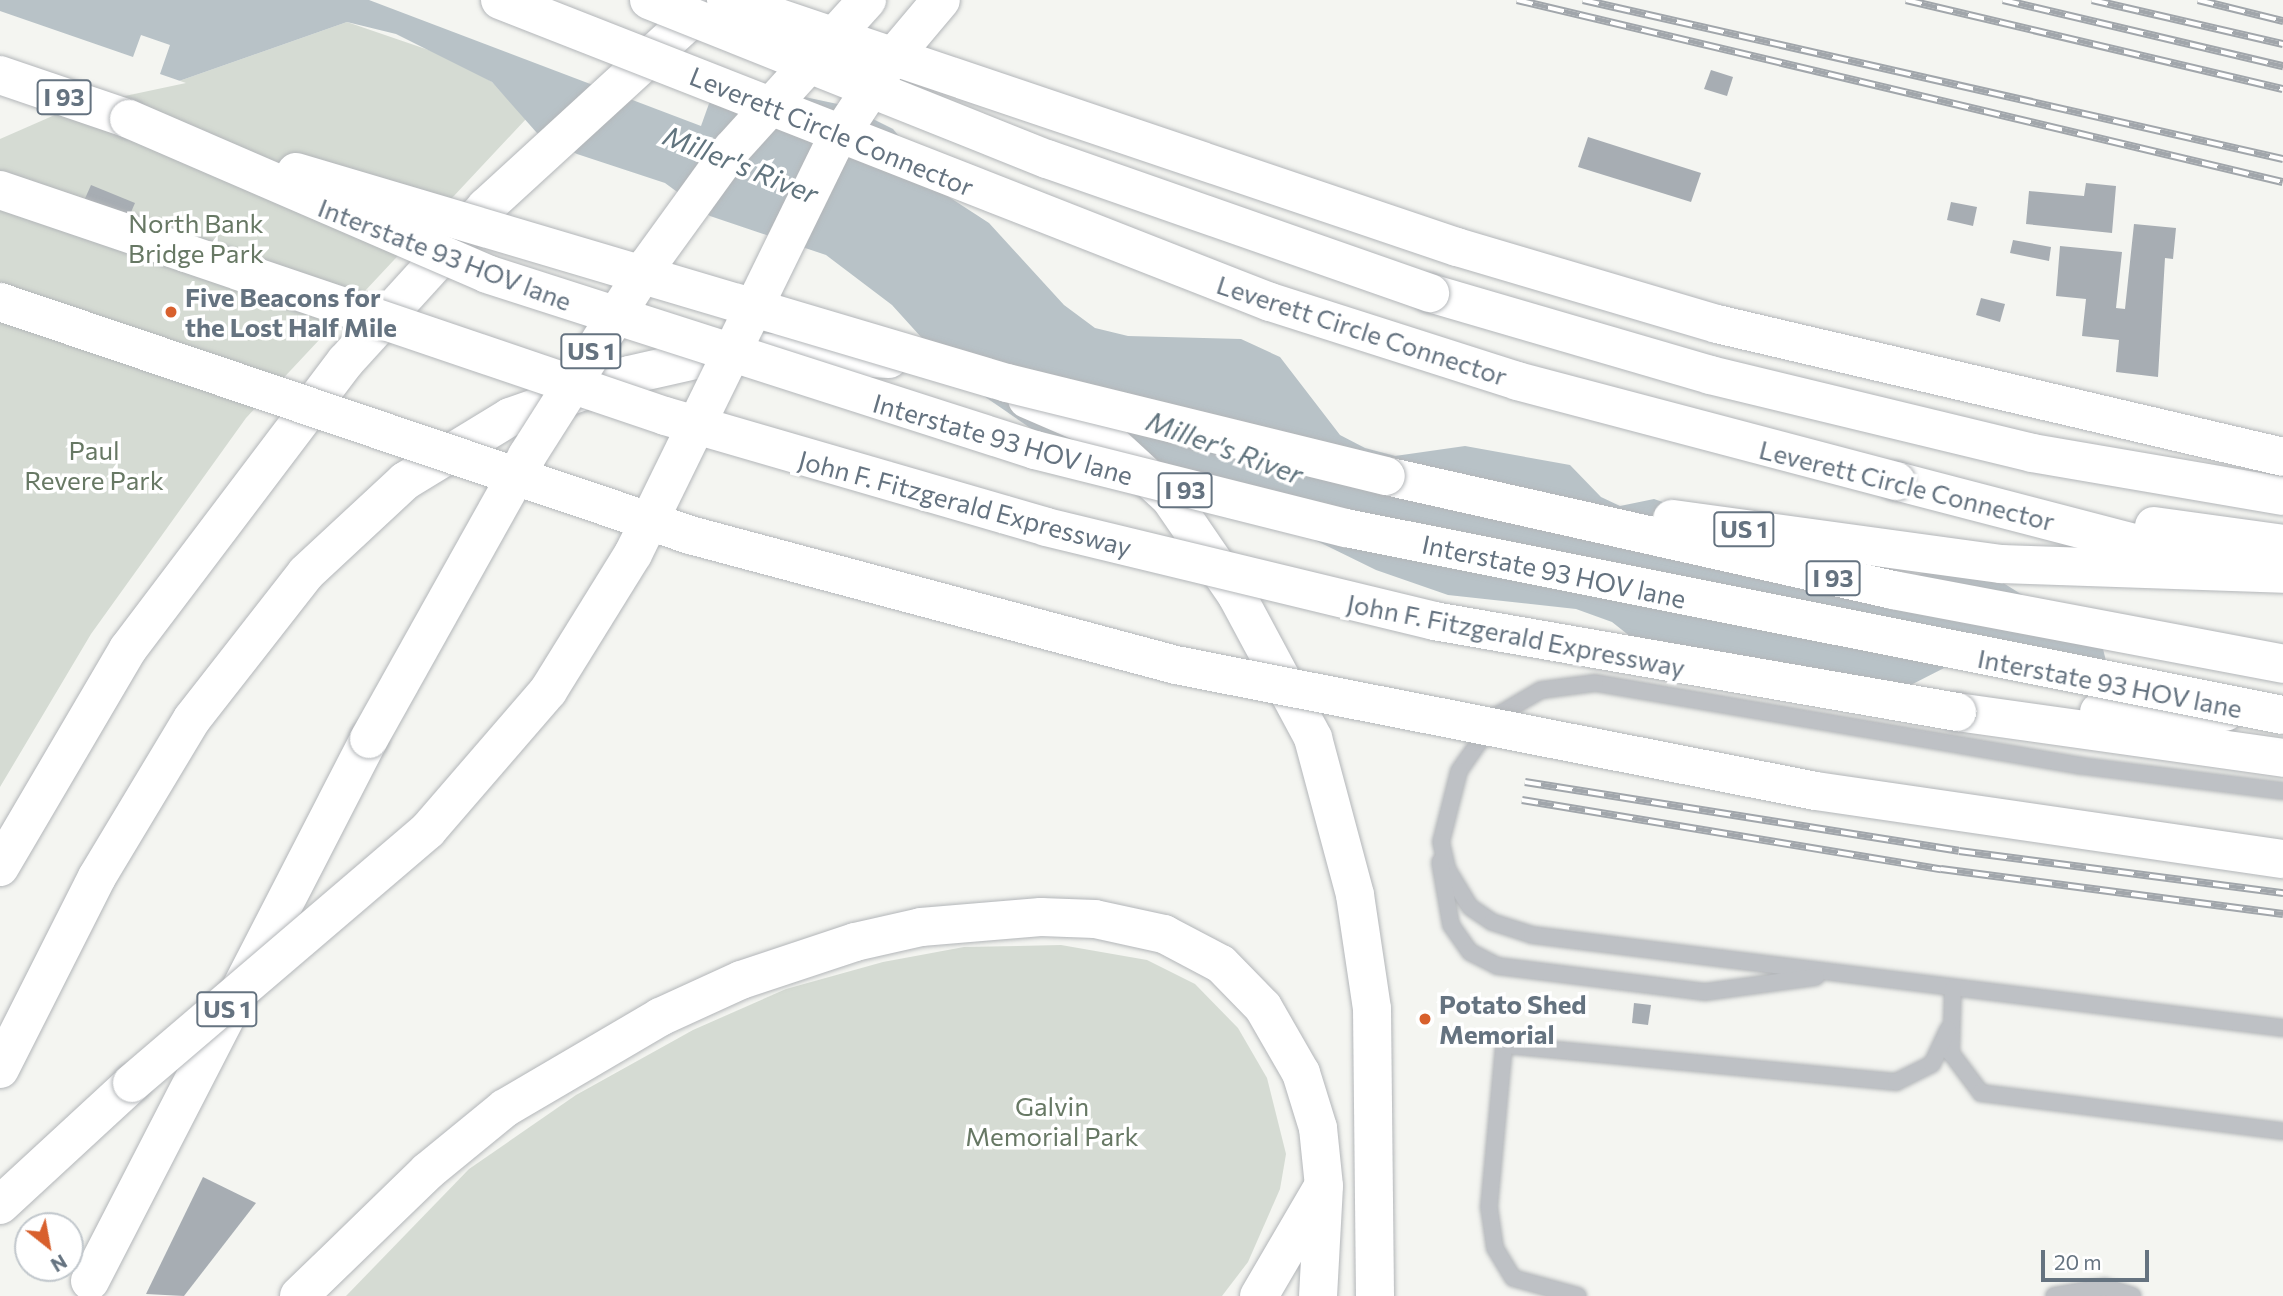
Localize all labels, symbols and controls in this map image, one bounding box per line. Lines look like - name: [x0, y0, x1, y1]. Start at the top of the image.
- street label: Leverett Circle Connector: [686, 60, 978, 202]
- road number: I 93: [36, 76, 92, 118]
- water label: Miller's River: [659, 118, 823, 210]
- street label: Interstate 93 HOV lane: [314, 191, 576, 317]
- park label: North Bank Bridge Park: [128, 207, 264, 268]
- street label: Leverett Circle Connector: [1213, 268, 1511, 392]
- place label: Five Beacons for the Lost Half Mile: [185, 281, 397, 342]
- marker: Five Beacons for the Lost Half Mile: [163, 304, 179, 320]
- road number: US 1: [560, 330, 622, 372]
- street label: Interstate 93 HOV lane: [870, 387, 1136, 491]
- water label: Miller's River: [1142, 403, 1308, 491]
- street label: Leverett Circle Connector: [1756, 433, 2058, 537]
- park label: Paul Revere Park: [24, 434, 164, 496]
- street label: John F. Fitzgerald Expressway: [795, 443, 1135, 563]
- road number: I 93: [1157, 470, 1213, 510]
- road number: US 1: [1712, 508, 1776, 550]
- street label: Interstate 93 HOV lane: [1419, 528, 1689, 614]
- road number: I 93: [1805, 558, 1861, 598]
- street label: John F. Fitzgerald Expressway: [1344, 587, 1688, 683]
- street label: Interstate 93 HOV lane: [1975, 642, 2245, 724]
- road number: US 1: [196, 988, 258, 1030]
- place label: Potato Shed Memorial: [1439, 988, 1587, 1050]
- marker: Potato Shed Memorial: [1417, 1011, 1433, 1027]
- park label: Galvin Memorial Park: [965, 1090, 1139, 1152]
- north arrow: [14, 1212, 84, 1282]
- scale bar: [2045, 1236, 2154, 1280]
- text: 20 m: [2054, 1249, 2102, 1274]
- text: N: [47, 1250, 71, 1277]

